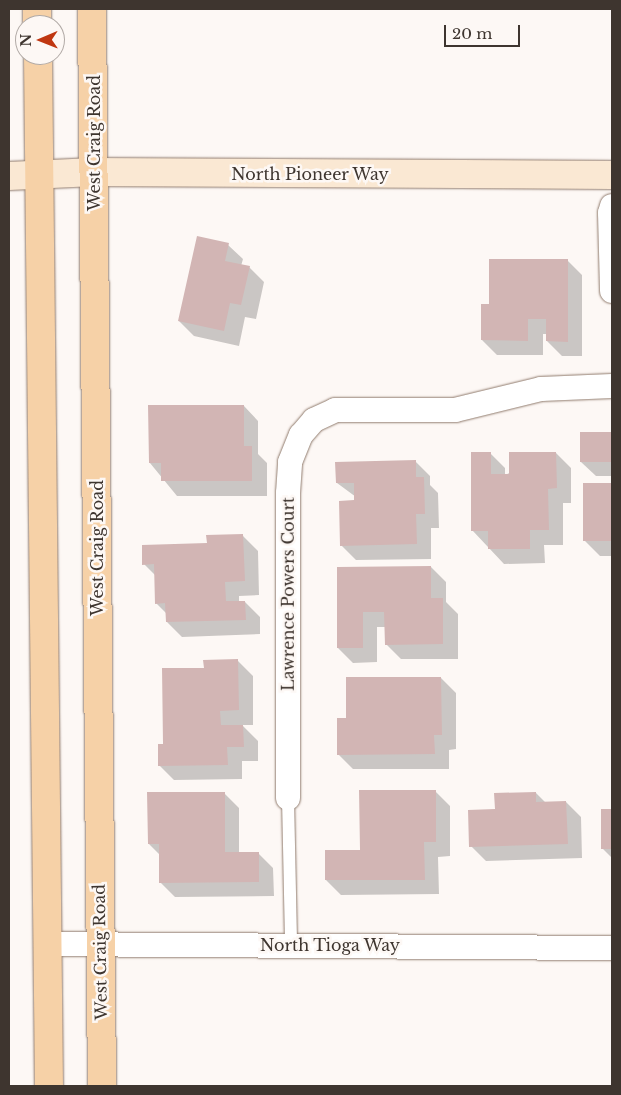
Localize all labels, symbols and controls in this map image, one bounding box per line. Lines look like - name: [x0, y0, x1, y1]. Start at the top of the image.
- north arrow: [15, 15, 65, 65]
- scale bar: [446, 15, 522, 47]
- text: 20 m: [452, 24, 492, 43]
- text: N: [17, 34, 35, 47]
- street label: West Craig Road: [84, 75, 104, 211]
- street label: North Pioneer Way: [231, 164, 389, 184]
- street label: West Craig Road: [87, 480, 107, 616]
- street label: Lawrence Powers Court: [278, 497, 298, 691]
- street label: West Craig Road: [89, 884, 111, 1020]
- street label: North Tioga Way: [259, 935, 401, 955]

